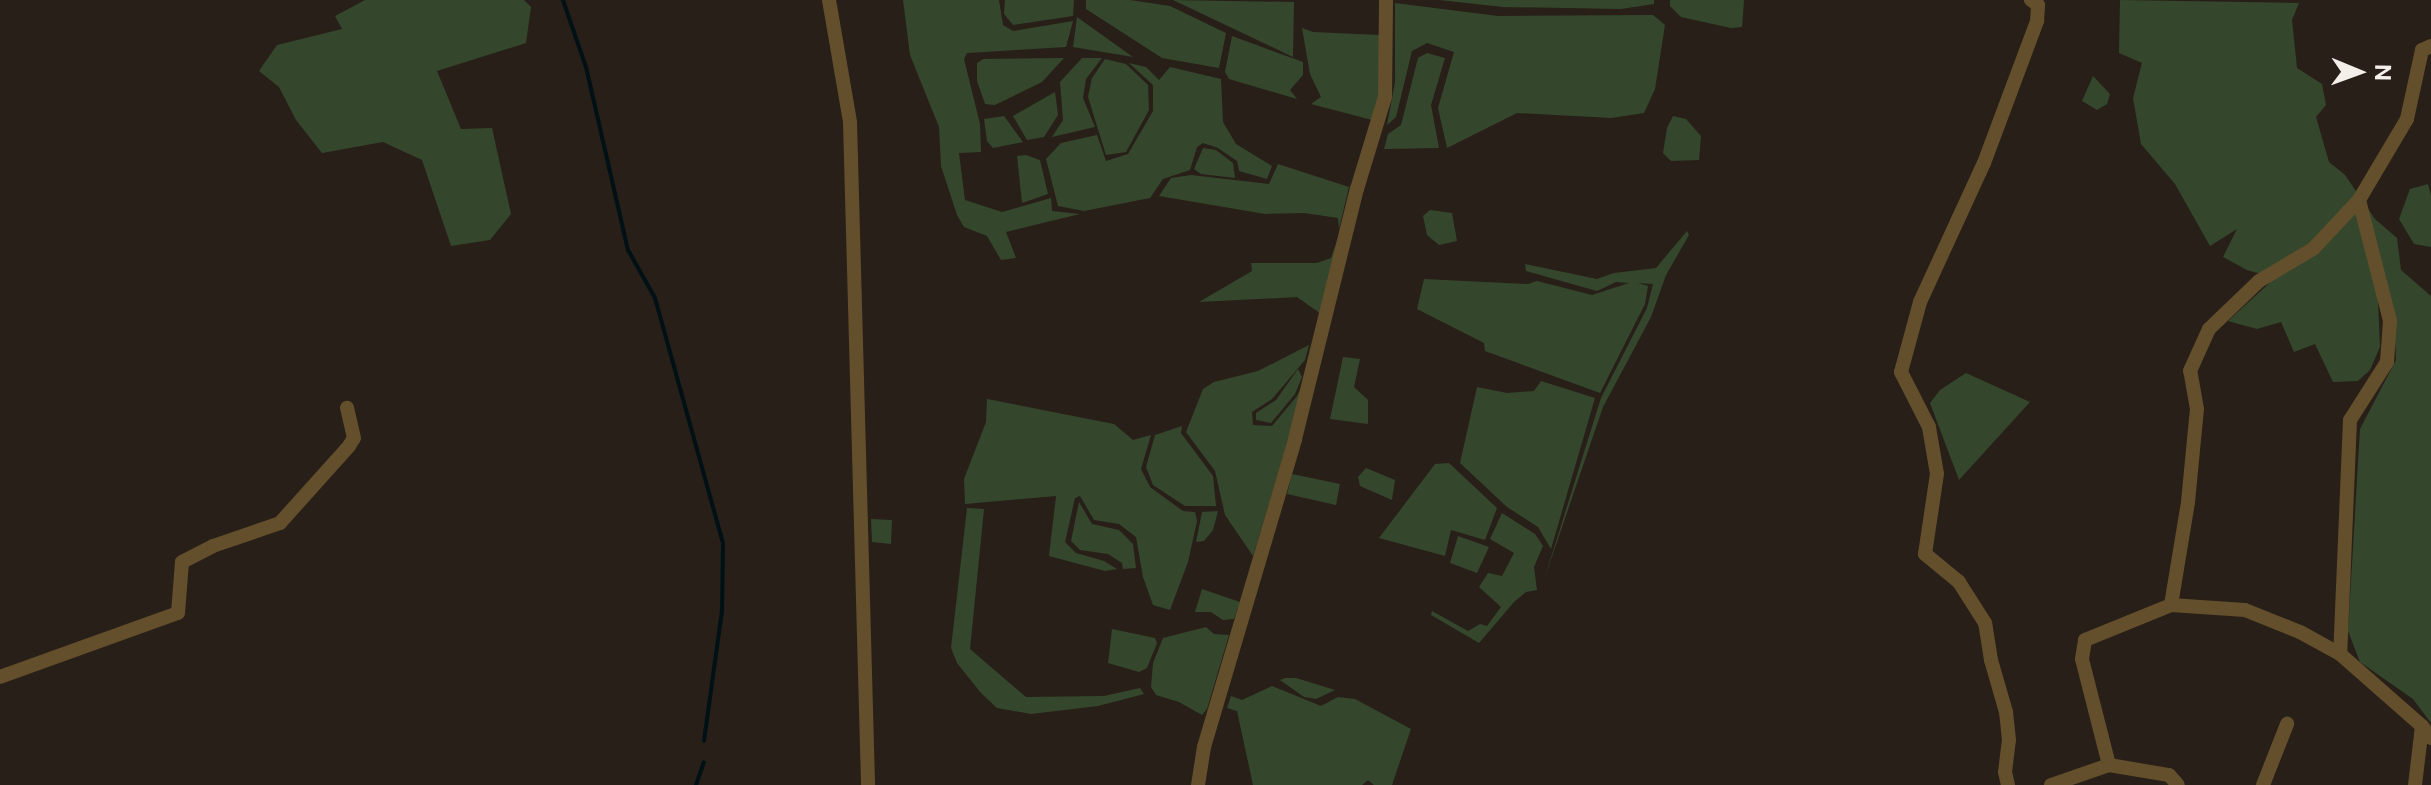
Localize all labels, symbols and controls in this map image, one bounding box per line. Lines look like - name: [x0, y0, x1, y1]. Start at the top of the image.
- north arrow: [2319, 32, 2399, 112]
- text: N: [2370, 64, 2396, 81]

